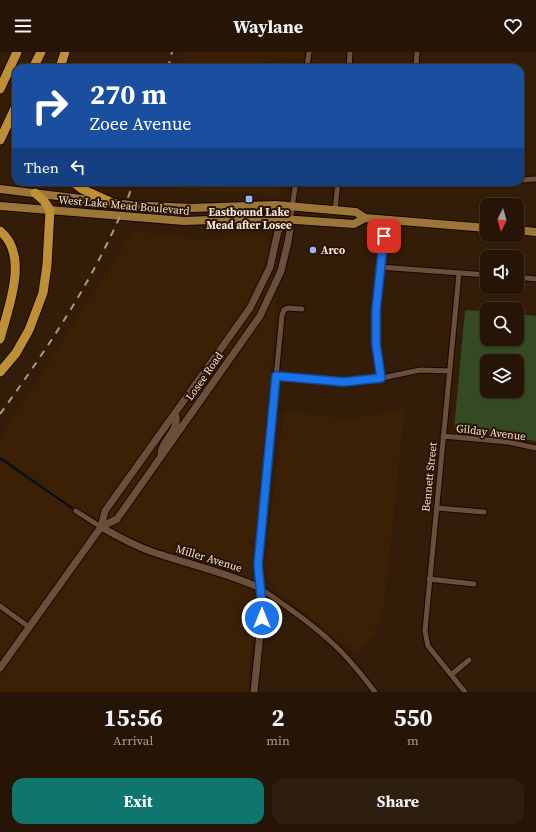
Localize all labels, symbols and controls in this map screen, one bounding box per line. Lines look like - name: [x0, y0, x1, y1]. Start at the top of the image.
- text: Waylane: [233, 14, 303, 39]
- icon: menu: [12, 15, 34, 37]
- icon: heart: [502, 15, 524, 37]
- text: 270 m: [90, 75, 167, 113]
- icon: right: [24, 80, 76, 132]
- text: Zoee Avenue: [90, 111, 191, 136]
- icon: left: [67, 156, 89, 178]
- text: Then: [24, 157, 59, 178]
- street label: West Lake Mead Boulevard: [58, 192, 191, 219]
- marker: Eastbound Lake Mead after Losee: [244, 194, 254, 204]
- north arrow: [480, 198, 524, 242]
- map controls: [480, 198, 524, 398]
- place label: Eastbound Lake Mead after Losee: [206, 205, 292, 233]
- pin: [367, 219, 401, 253]
- icon: arrive: [373, 225, 395, 247]
- place label: Arco: [321, 243, 345, 258]
- marker: Arco: [308, 245, 318, 255]
- button: sound: [480, 250, 524, 294]
- button: search: [480, 302, 524, 346]
- street label: Losee Road: [182, 348, 227, 404]
- button: layers: [480, 354, 524, 398]
- street label: Gilday Avenue: [455, 421, 527, 444]
- street label: Bennett Street: [418, 441, 441, 513]
- street label: Miller Avenue: [174, 541, 244, 576]
- position arrow: [241, 597, 283, 639]
- text: 15:56: [104, 701, 163, 734]
- text: 2: [272, 701, 285, 734]
- text: 550: [393, 701, 432, 734]
- text: Arrival: [113, 732, 153, 749]
- text: min: [266, 732, 290, 749]
- text: m: [407, 732, 419, 749]
- button: Exit: [12, 778, 264, 824]
- button: Share: [272, 778, 524, 824]

